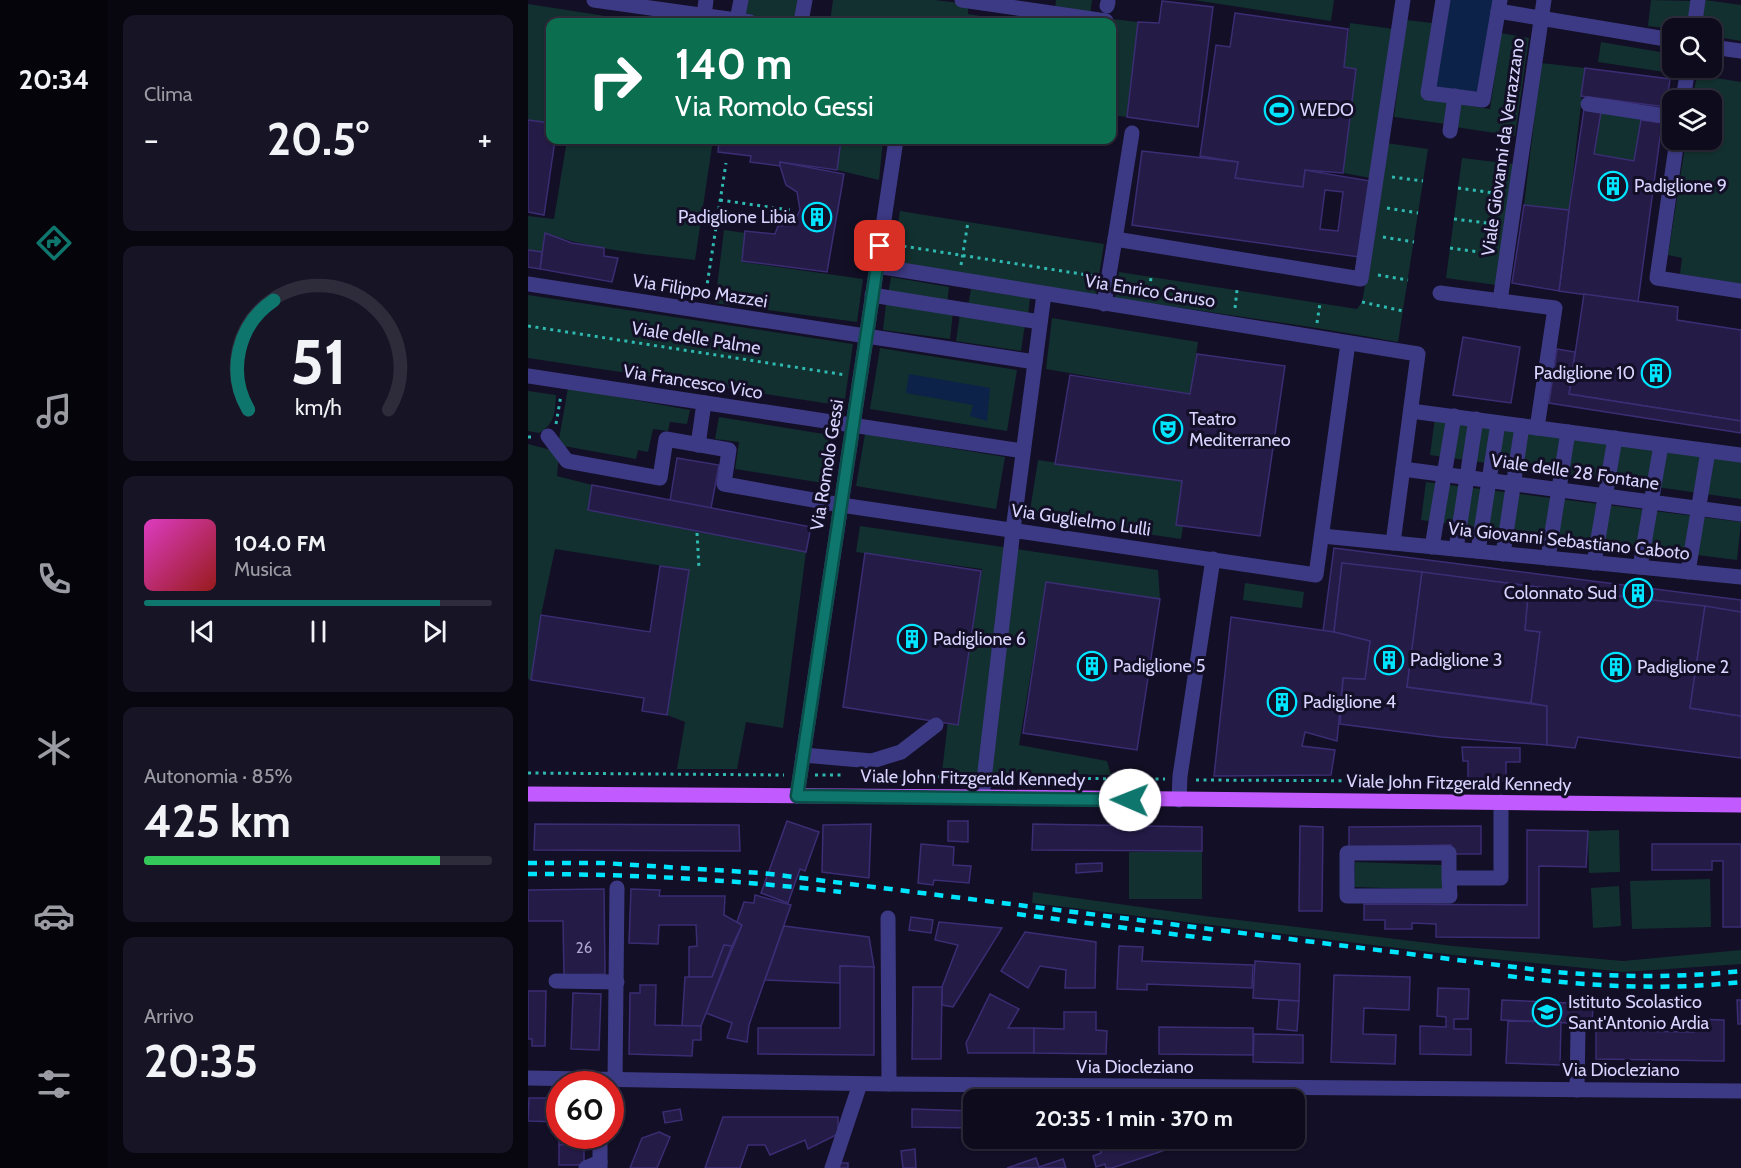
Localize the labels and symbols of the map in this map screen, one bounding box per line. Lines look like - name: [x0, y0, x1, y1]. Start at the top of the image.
- street label: Viale Giovanni da Verrazzano: [1477, 37, 1529, 257]
- sports icon: WEDO: [1263, 94, 1295, 126]
- place label: WEDO: [1300, 99, 1354, 121]
- building icon: Padiglione 9: [1597, 170, 1629, 202]
- place label: Padiglione 9: [1634, 175, 1727, 197]
- building icon: Padiglione Libia: [801, 201, 833, 233]
- place label: Padiglione Libia: [678, 206, 796, 228]
- pin: [854, 220, 905, 271]
- street label: Via Filippo Mazzei: [631, 269, 769, 313]
- street label: Via Enrico Caruso: [1083, 270, 1217, 312]
- street label: Viale delle Palme: [630, 317, 762, 359]
- building icon: Padiglione 10: [1640, 357, 1672, 389]
- street label: Via Francesco Vico: [621, 360, 765, 404]
- place label: Padiglione 10: [1534, 362, 1635, 384]
- street label: Via Romolo Gessi: [806, 398, 848, 532]
- place label: Teatro Mediterraneo: [1189, 408, 1291, 451]
- theatre icon: Teatro Mediterraneo: [1152, 413, 1184, 445]
- street label: Viale delle 28 Fontane: [1490, 449, 1660, 495]
- street label: Via Guglielmo Lulli: [1010, 499, 1152, 541]
- street label: Via Giovanni Sebastiano Caboto: [1447, 517, 1691, 565]
- building icon: Colonnato Sud: [1622, 577, 1654, 609]
- place label: Colonnato Sud: [1504, 582, 1617, 604]
- building icon: Padiglione 6: [896, 623, 928, 655]
- place label: Padiglione 6: [933, 628, 1026, 650]
- building icon: Padiglione 3: [1373, 644, 1405, 676]
- place label: Padiglione 3: [1410, 649, 1503, 671]
- building icon: Padiglione 5: [1076, 650, 1108, 682]
- building icon: Padiglione 2: [1600, 651, 1632, 683]
- place label: Padiglione 5: [1113, 655, 1206, 677]
- place label: Padiglione 2: [1637, 656, 1729, 678]
- building icon: Padiglione 4: [1266, 686, 1298, 718]
- place label: Padiglione 4: [1303, 691, 1396, 713]
- street label: Viale John Fitzgerald Kennedy: [860, 765, 1086, 791]
- position arrow: [1098, 768, 1162, 832]
- street label: Viale John Fitzgerald Kennedy: [1346, 770, 1572, 796]
- house number: 26: [576, 939, 592, 957]
- place label: Istituto Scolastico Sant'Antonio Ardia: [1568, 991, 1710, 1034]
- school or university icon: Istituto Scolastico Sant'Antonio Ardia: [1531, 996, 1563, 1028]
- street label: Via Diocleziano: [1076, 1056, 1194, 1078]
- street label: Via Diocleziano: [1562, 1059, 1680, 1081]
- speed limit sign: 60: [546, 1071, 624, 1149]

